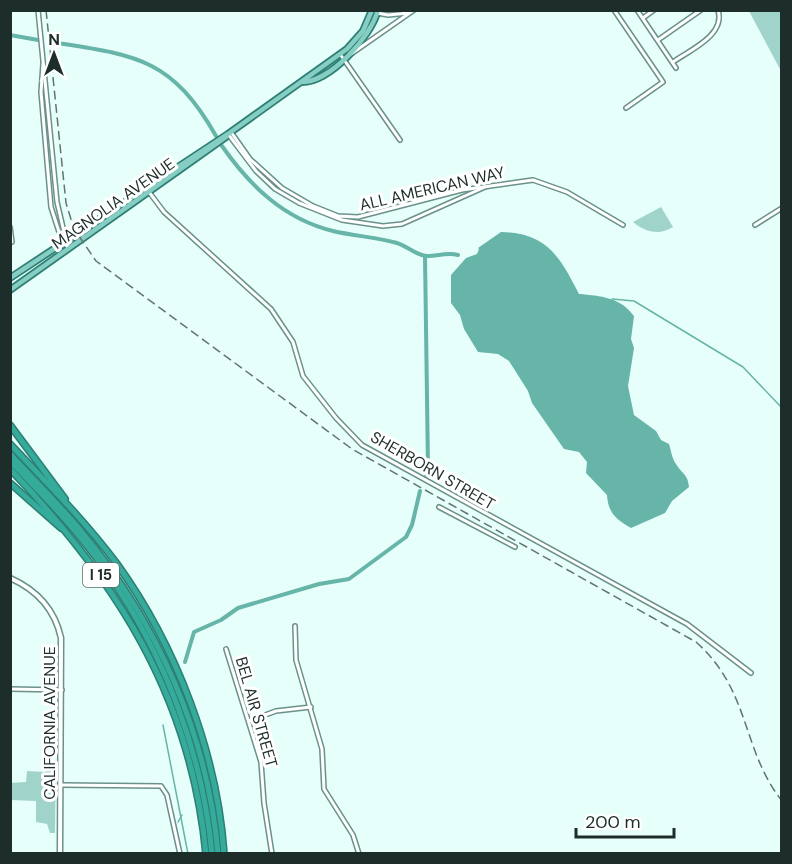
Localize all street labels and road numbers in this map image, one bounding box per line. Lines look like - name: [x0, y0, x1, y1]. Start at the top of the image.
- street label: MAGNOLIA AVENUE: [48, 153, 179, 254]
- street label: ALL AMERICAN WAY: [357, 162, 507, 215]
- street label: SHERBORN STREET: [367, 426, 499, 515]
- road number: I 15: [83, 563, 119, 587]
- street label: CALIFORNIA AVENUE: [39, 646, 60, 800]
- street label: BEL AIR STREET: [231, 654, 282, 770]

